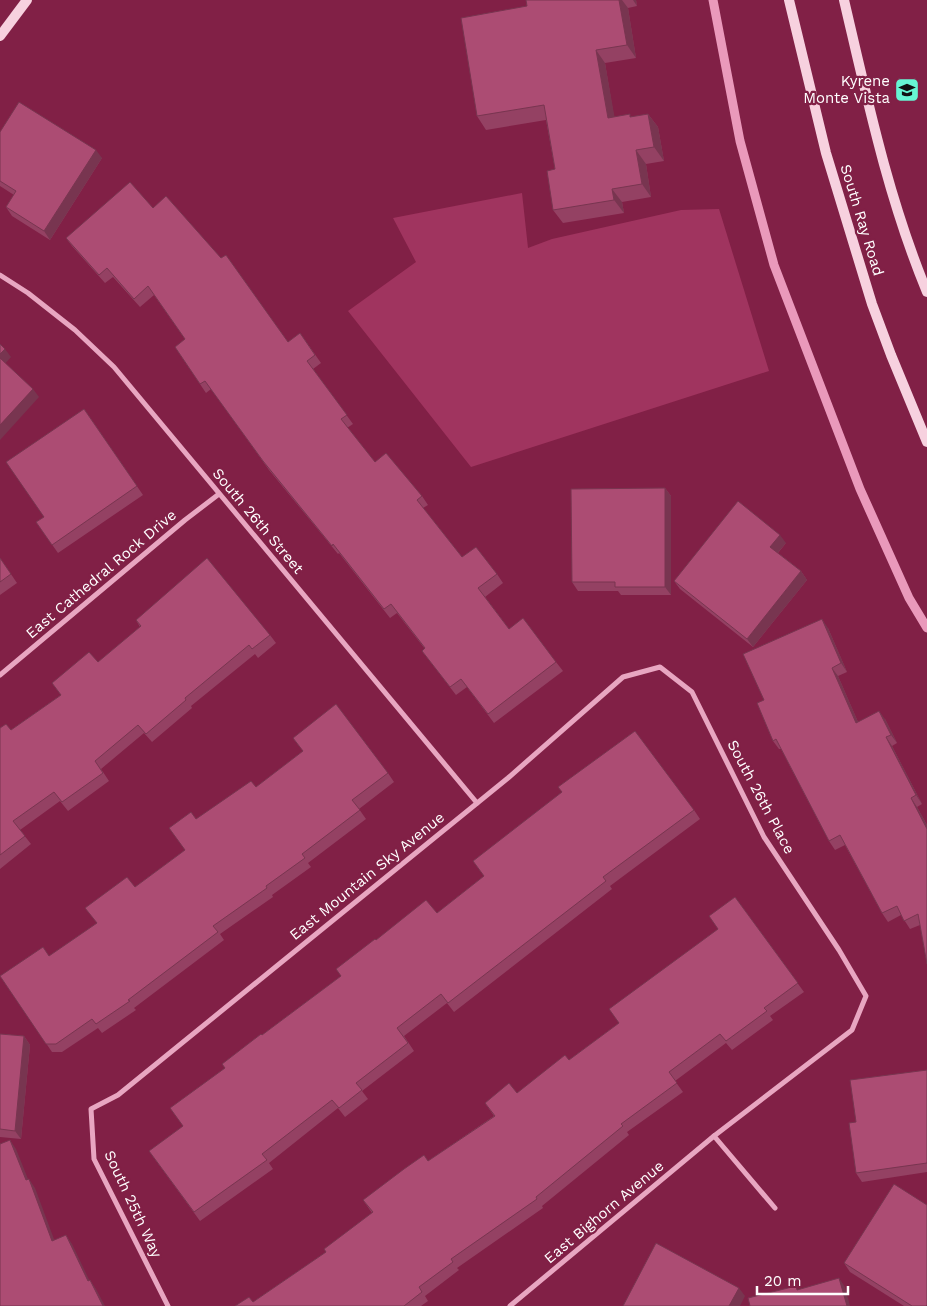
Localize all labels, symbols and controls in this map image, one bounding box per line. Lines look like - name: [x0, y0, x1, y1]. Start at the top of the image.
- place label: Kyrene Monte Vista: [803, 72, 891, 107]
- school or university icon: Kyrene Monte Vista: [894, 77, 920, 103]
- street label: South Ray Road: [836, 162, 888, 278]
- street label: South 26th Street: [209, 465, 308, 578]
- street label: East Cathedral Rock Drive: [22, 506, 180, 642]
- street label: South 26th Place: [723, 737, 799, 857]
- street label: East Mountain Sky Avenue: [286, 808, 448, 944]
- street label: South 25th Way: [100, 1148, 166, 1261]
- street label: East Bighorn Avenue: [541, 1157, 667, 1267]
- scale bar: [757, 1264, 848, 1296]
- text: 20 m: [764, 1272, 802, 1290]

